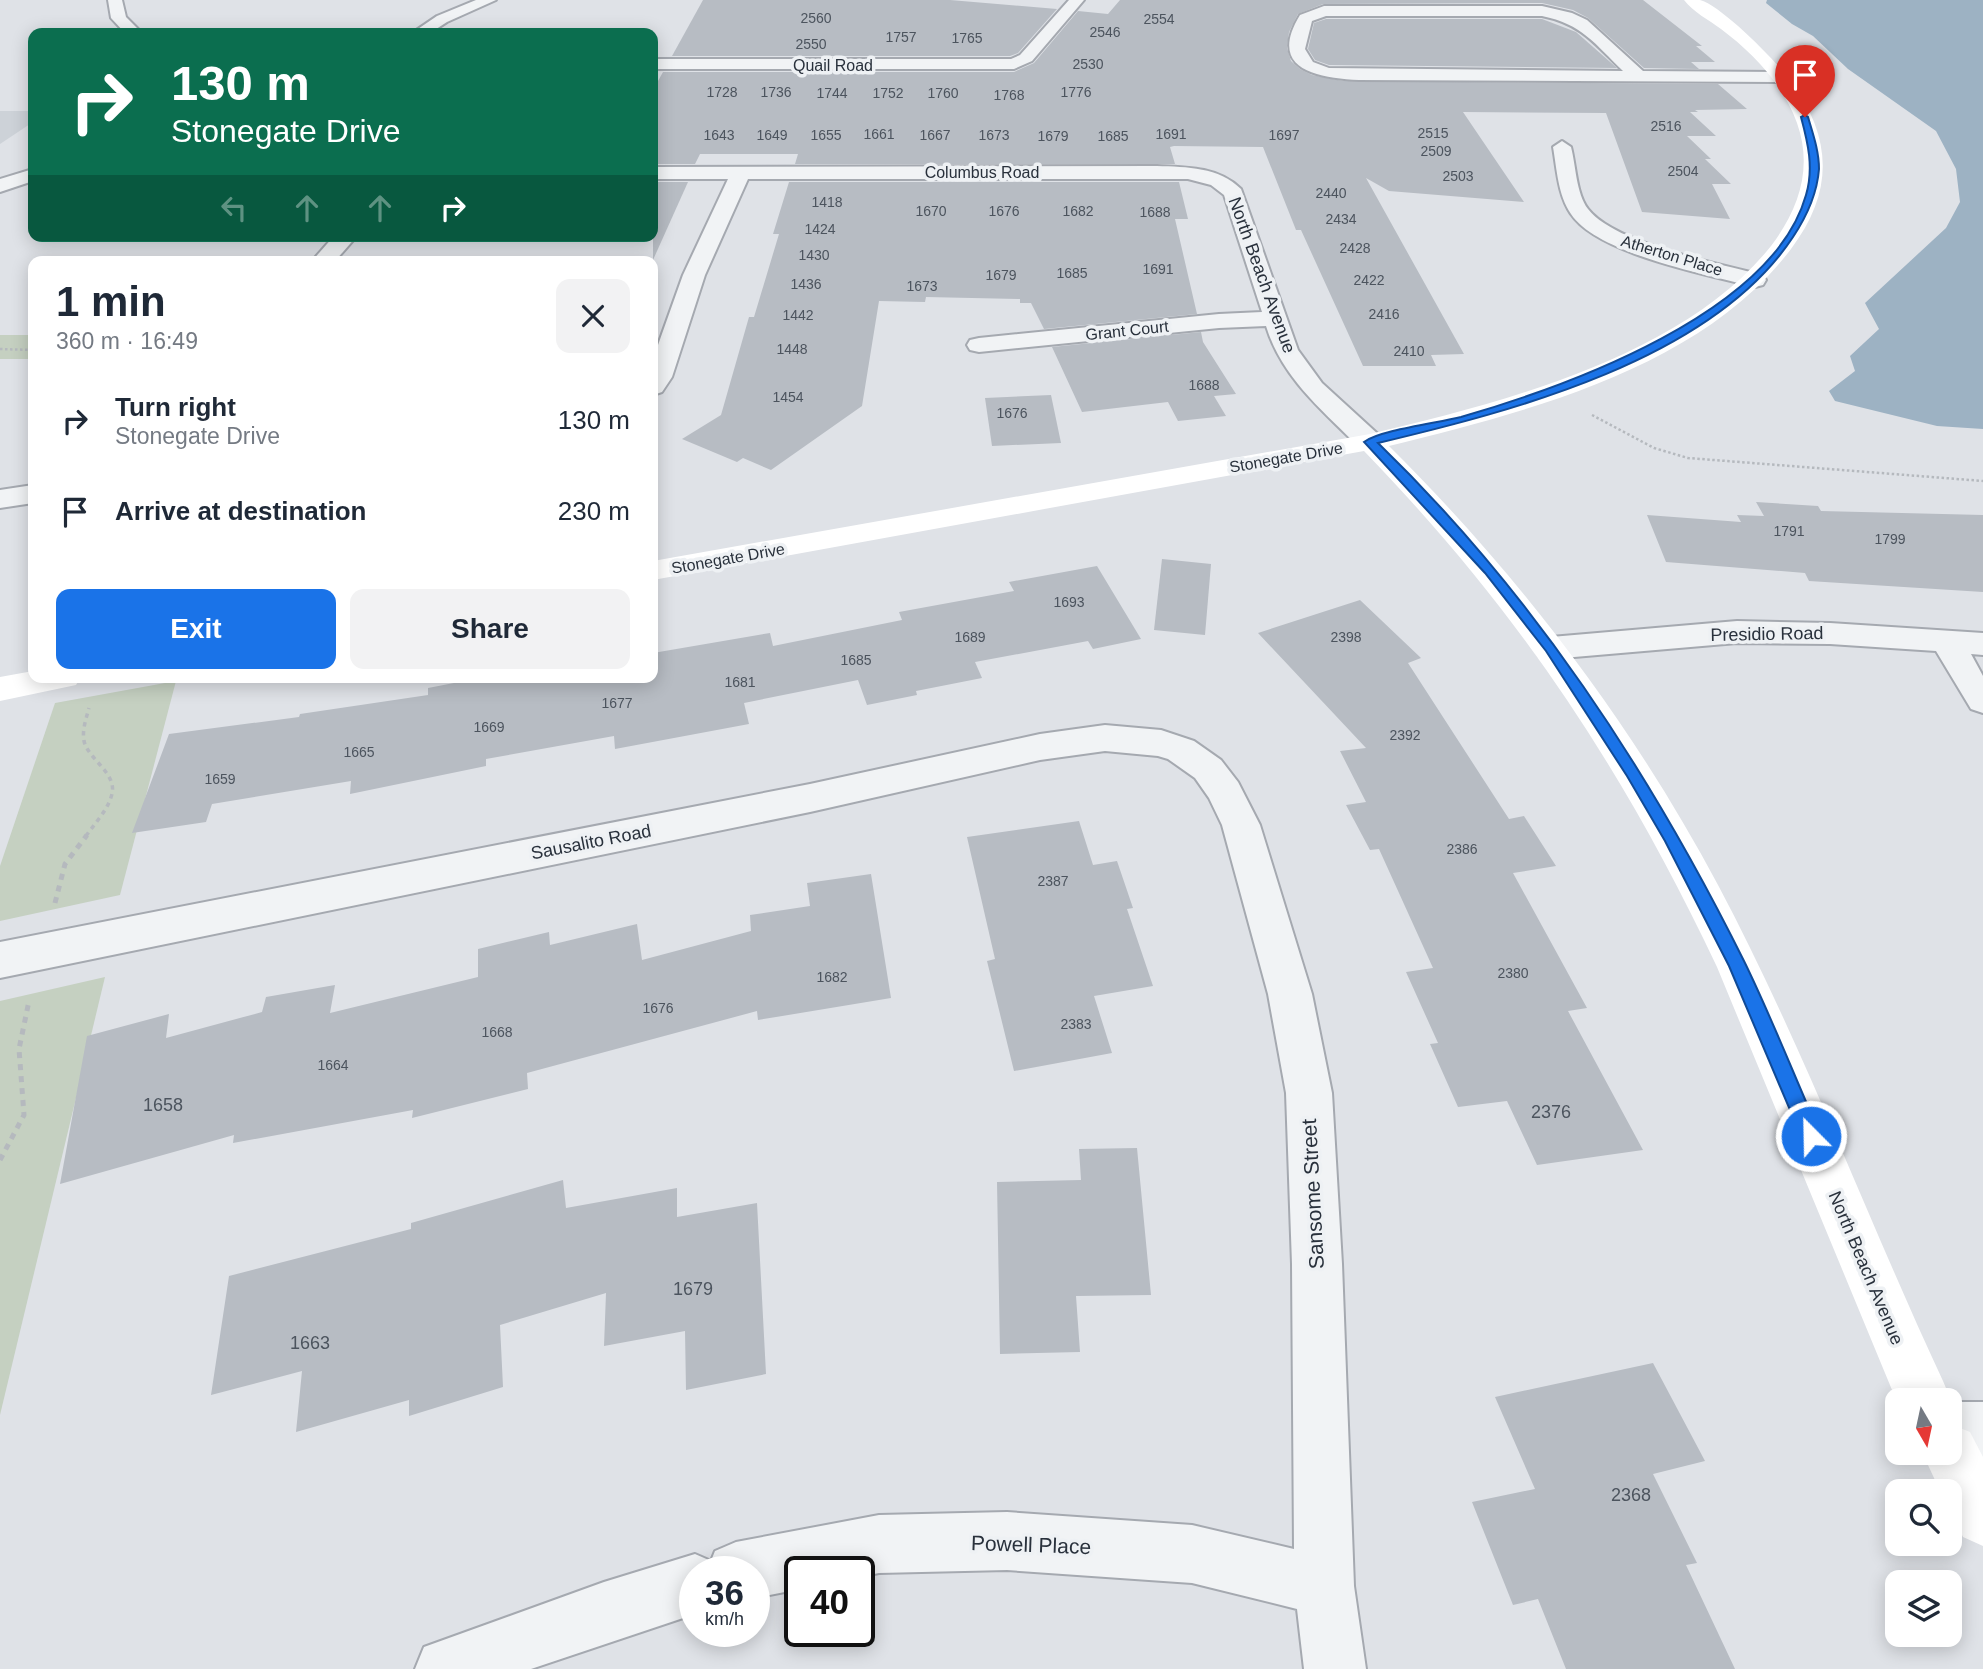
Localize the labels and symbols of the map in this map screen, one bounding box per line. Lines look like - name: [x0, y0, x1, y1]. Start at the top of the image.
- house number: 2560: [800, 10, 832, 26]
- house number: 2554: [1143, 11, 1175, 27]
- house number: 2546: [1089, 24, 1121, 40]
- house number: 1757: [885, 29, 917, 45]
- house number: 1765: [951, 30, 983, 46]
- house number: 2550: [795, 36, 827, 52]
- pin: [1775, 45, 1835, 117]
- house number: 2530: [1072, 56, 1104, 72]
- street label: Quail Road: [793, 57, 873, 74]
- house number: 1728: [706, 84, 738, 100]
- house number: 1736: [760, 84, 792, 100]
- house number: 1776: [1060, 84, 1092, 100]
- house number: 1744: [816, 85, 848, 101]
- house number: 1752: [872, 85, 904, 101]
- house number: 1760: [927, 85, 959, 101]
- house number: 1768: [993, 87, 1025, 103]
- house number: 2516: [1650, 118, 1682, 134]
- house number: 2515: [1417, 125, 1449, 141]
- house number: 1661: [863, 126, 895, 142]
- house number: 1691: [1155, 126, 1187, 142]
- house number: 1643: [703, 127, 735, 143]
- house number: 1649: [756, 127, 788, 143]
- house number: 1655: [810, 127, 842, 143]
- house number: 1667: [919, 127, 951, 143]
- house number: 1673: [978, 127, 1010, 143]
- house number: 1697: [1268, 127, 1300, 143]
- house number: 1679: [1037, 128, 1069, 144]
- house number: 1685: [1097, 128, 1129, 144]
- house number: 2509: [1420, 143, 1452, 159]
- house number: 2504: [1667, 163, 1699, 179]
- street label: Columbus Road: [925, 164, 1039, 181]
- house number: 2503: [1442, 168, 1474, 184]
- house number: 2440: [1315, 185, 1347, 201]
- house number: 1418: [811, 194, 843, 210]
- street label: North Beach Avenue: [1224, 194, 1300, 356]
- house number: 1670: [915, 203, 947, 219]
- house number: 1676: [988, 203, 1020, 219]
- house number: 1682: [1062, 203, 1094, 219]
- house number: 1688: [1139, 204, 1171, 220]
- house number: 2434: [1325, 211, 1357, 227]
- house number: 1424: [804, 221, 836, 237]
- street label: Atherton Place: [1619, 232, 1725, 279]
- house number: 2428: [1339, 240, 1371, 256]
- house number: 1430: [798, 247, 830, 263]
- house number: 1691: [1142, 261, 1174, 277]
- house number: 1685: [1056, 265, 1088, 281]
- house number: 1679: [985, 267, 1017, 283]
- house number: 2422: [1353, 272, 1385, 288]
- house number: 1436: [790, 276, 822, 292]
- house number: 1673: [906, 278, 938, 294]
- house number: 2416: [1368, 306, 1400, 322]
- house number: 1442: [782, 307, 814, 323]
- street label: Grant Court: [1085, 318, 1170, 343]
- house number: 1448: [776, 341, 808, 357]
- house number: 2410: [1393, 343, 1425, 359]
- house number: 1688: [1188, 377, 1220, 393]
- house number: 1454: [772, 389, 804, 405]
- house number: 1676: [996, 405, 1028, 421]
- street label: Stonegate Drive: [1228, 439, 1344, 476]
- house number: 1791: [1773, 523, 1805, 539]
- house number: 1799: [1874, 531, 1906, 547]
- street label: Stonegate Drive: [670, 540, 786, 577]
- house number: 1693: [1053, 594, 1085, 610]
- street label: Presidio Road: [1710, 623, 1824, 645]
- house number: 1689: [954, 629, 986, 645]
- house number: 2398: [1330, 629, 1362, 645]
- house number: 1685: [840, 652, 872, 668]
- house number: 1681: [724, 674, 756, 690]
- house number: 1677: [601, 695, 633, 711]
- house number: 1669: [473, 719, 505, 735]
- house number: 2392: [1389, 727, 1421, 743]
- house number: 1665: [343, 744, 375, 760]
- house number: 1659: [204, 771, 236, 787]
- street label: Sausalito Road: [529, 821, 653, 863]
- house number: 2386: [1446, 841, 1478, 857]
- house number: 2387: [1037, 873, 1069, 889]
- house number: 2380: [1497, 965, 1529, 981]
- house number: 1682: [816, 969, 848, 985]
- house number: 1676: [642, 1000, 674, 1016]
- house number: 2383: [1060, 1016, 1092, 1032]
- house number: 1668: [481, 1024, 513, 1040]
- house number: 1664: [317, 1057, 349, 1073]
- house number: 1658: [143, 1095, 183, 1115]
- position arrow: [1774, 1099, 1848, 1173]
- house number: 2376: [1531, 1102, 1571, 1122]
- street label: Sansome Street: [1297, 1118, 1328, 1270]
- street label: North Beach Avenue: [1825, 1188, 1907, 1348]
- house number: 1679: [673, 1279, 713, 1299]
- house number: 1663: [290, 1333, 330, 1353]
- north arrow: [1885, 1388, 1962, 1465]
- house number: 2368: [1611, 1485, 1651, 1505]
- street label: Powell Place: [971, 1531, 1091, 1558]
- speed limit sign: 40: [784, 1556, 875, 1647]

